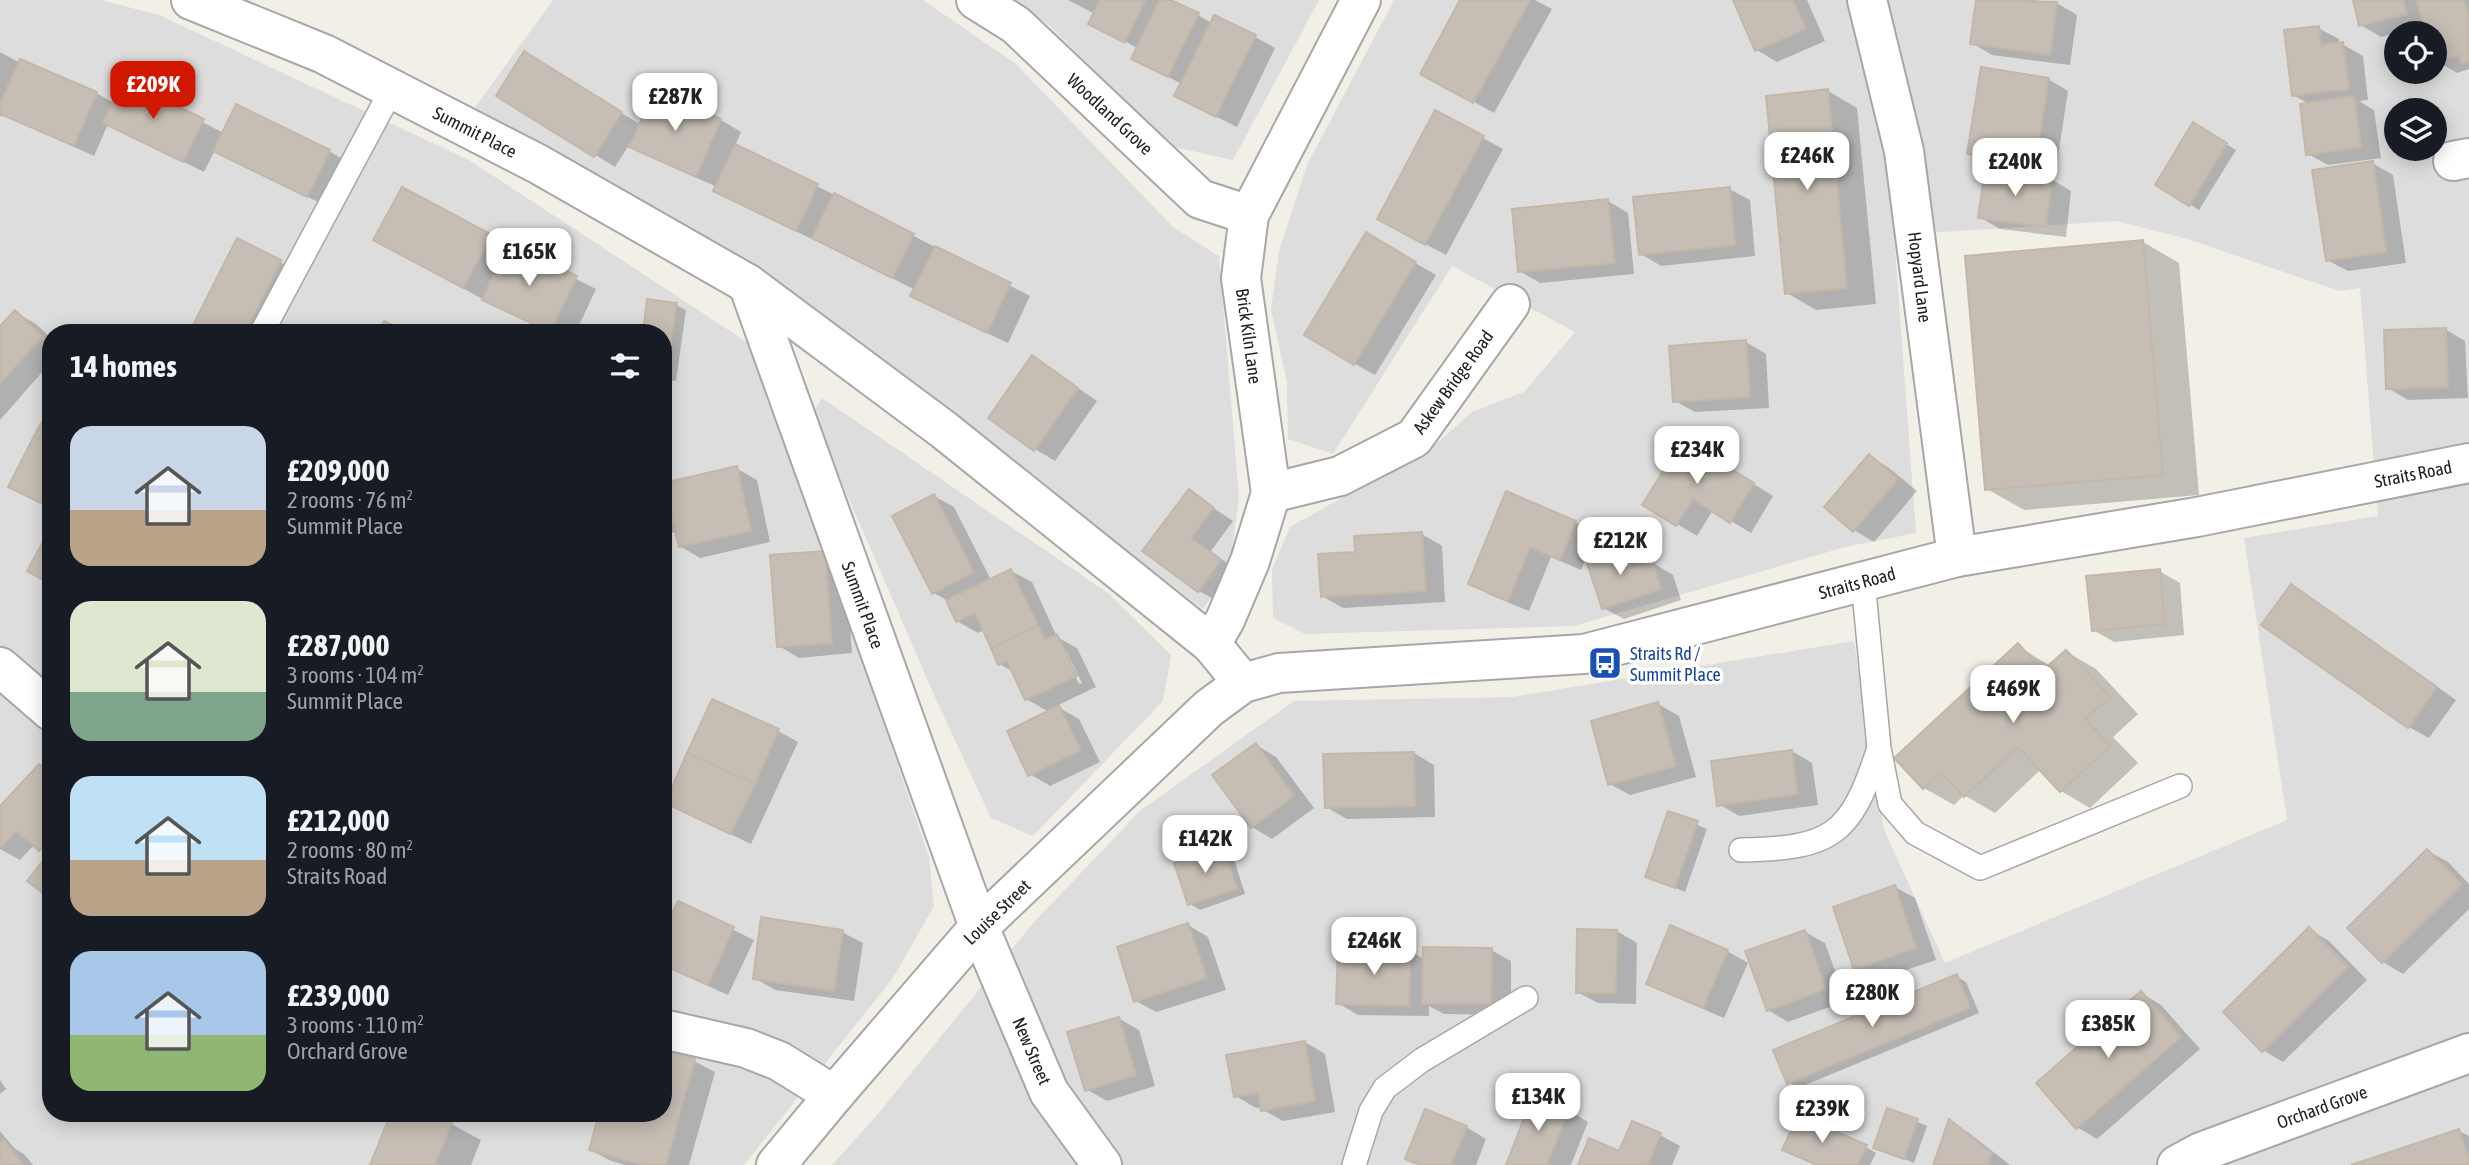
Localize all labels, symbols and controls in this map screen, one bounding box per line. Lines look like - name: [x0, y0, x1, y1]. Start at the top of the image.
- map controls: [2384, 21, 2447, 161]
- button: locate: [2384, 21, 2447, 84]
- pin: £209K: [104, 61, 202, 121]
- street label: Woodland Grove: [1063, 69, 1157, 159]
- text: £209K: [126, 71, 180, 97]
- pin: £287K: [626, 74, 724, 133]
- text: £287K: [648, 83, 702, 109]
- button: layers: [2384, 98, 2447, 161]
- street label: Summit Place: [430, 102, 520, 162]
- pin: £246K: [1758, 132, 1856, 192]
- pin: £240K: [1966, 138, 2064, 198]
- text: £246K: [1780, 142, 1834, 168]
- text: £240K: [1988, 148, 2042, 174]
- pin: £165K: [480, 229, 578, 288]
- street label: Hopyard Lane: [1904, 230, 1936, 324]
- text: £165K: [502, 238, 556, 264]
- street label: Brick Kiln Lane: [1232, 287, 1266, 385]
- street label: Askew Bridge Road: [1408, 326, 1498, 438]
- icon: filters: [606, 347, 644, 385]
- text: 14 homes: [70, 349, 177, 383]
- pin: £234K: [1648, 426, 1746, 486]
- text: £234K: [1670, 436, 1724, 462]
- text: £209,000: [287, 453, 390, 487]
- icon: home: [126, 454, 210, 538]
- street label: Straits Road: [2372, 456, 2454, 492]
- text: 2 rooms · 76 m²: [287, 487, 413, 513]
- text: Summit Place: [287, 513, 403, 539]
- pin: £212K: [1571, 518, 1669, 577]
- text: £212K: [1593, 527, 1647, 553]
- street label: Summit Place: [838, 559, 888, 651]
- street label: Straits Road: [1816, 563, 1898, 603]
- text: £287,000: [287, 628, 390, 662]
- icon: home: [126, 629, 210, 713]
- place label: Straits Rd / Summit Place: [1630, 643, 1721, 685]
- bus stop icon: Straits Rd / Summit Place: [1586, 644, 1624, 682]
- text: 3 rooms · 104 m²: [287, 662, 424, 688]
- pin: £469K: [1964, 666, 2062, 725]
- text: £469K: [1986, 675, 2040, 701]
- text: Summit Place: [287, 688, 403, 714]
- text: £212,000: [287, 803, 390, 837]
- icon: home: [126, 804, 210, 888]
- pin: £142K: [1156, 816, 1254, 875]
- text: £142K: [1178, 825, 1232, 851]
- text: 2 rooms · 80 m²: [287, 837, 413, 863]
- text: Straits Road: [287, 863, 387, 889]
- street label: Louise Street: [959, 875, 1035, 949]
- pin: £246K: [1325, 918, 1423, 977]
- text: £246K: [1347, 927, 1401, 953]
- pin: £280K: [1823, 970, 1921, 1029]
- text: £239,000: [287, 978, 390, 1012]
- icon: home: [126, 979, 210, 1063]
- text: £280K: [1845, 979, 1899, 1005]
- pin: £385K: [2059, 1000, 2157, 1060]
- text: £385K: [2081, 1010, 2135, 1036]
- text: 3 rooms · 110 m²: [287, 1012, 424, 1038]
- street label: New Street: [1008, 1014, 1056, 1088]
- text: Orchard Grove: [287, 1038, 408, 1064]
- pin: £134K: [1489, 1074, 1587, 1133]
- street label: Orchard Grove: [2274, 1081, 2370, 1133]
- text: £134K: [1511, 1083, 1565, 1109]
- pin: £239K: [1773, 1086, 1871, 1145]
- text: £239K: [1795, 1095, 1849, 1121]

